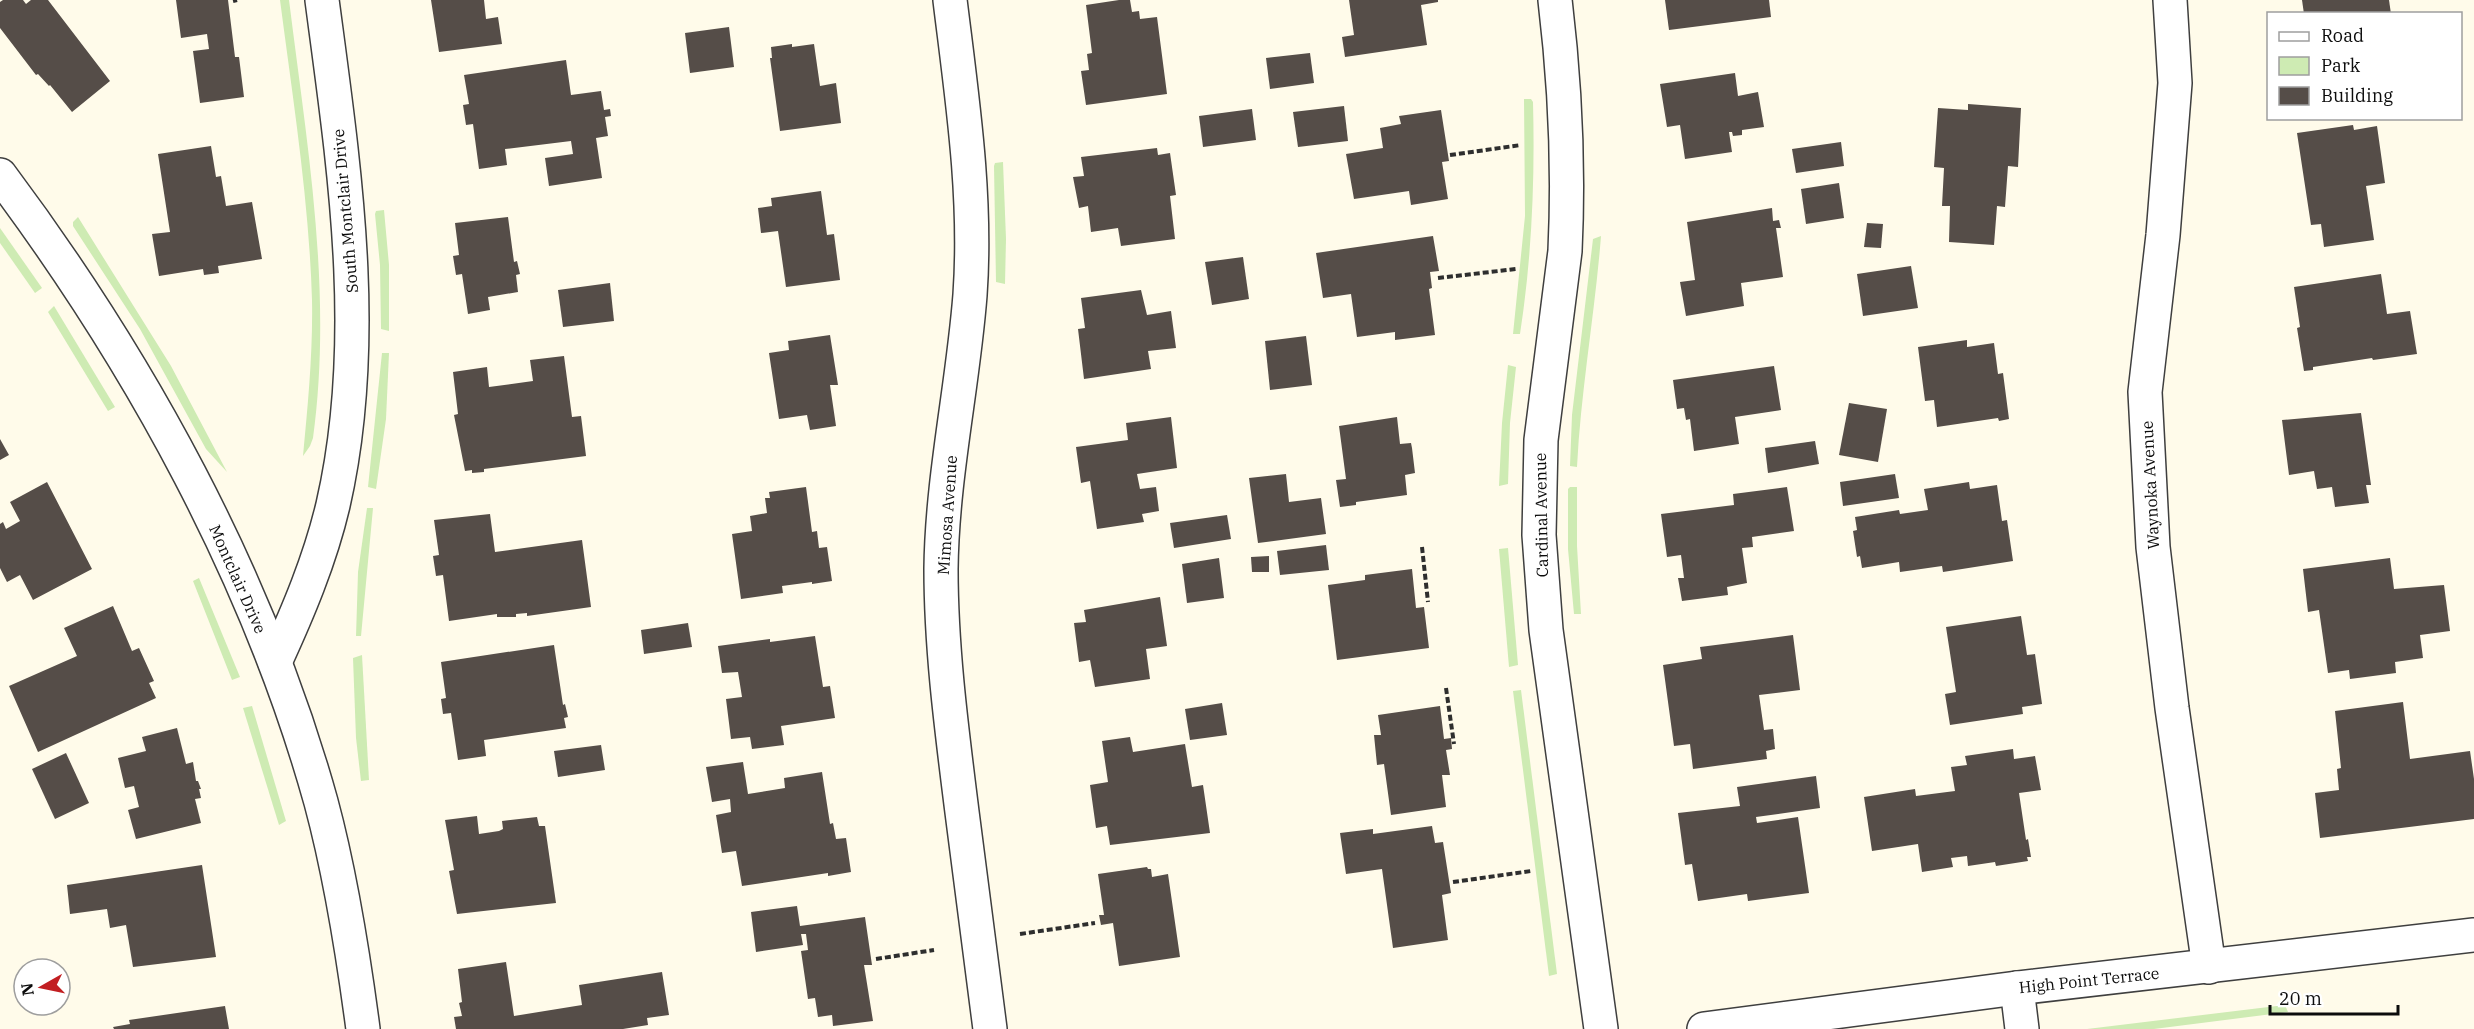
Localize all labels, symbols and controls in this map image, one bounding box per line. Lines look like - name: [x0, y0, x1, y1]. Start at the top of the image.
- legend: [2267, 12, 2462, 120]
- text: Road: [2321, 24, 2364, 47]
- text: Park: [2321, 54, 2361, 77]
- text: Building: [2321, 84, 2393, 107]
- street label: South Montclair Drive: [328, 128, 362, 294]
- street label: Waynoka Avenue: [2137, 420, 2163, 550]
- street label: Cardinal Avenue: [1530, 453, 1552, 577]
- street label: Mimosa Avenue: [933, 455, 961, 575]
- street label: Montclair Drive: [205, 522, 271, 636]
- north arrow: [12, 957, 72, 1017]
- street label: High Point Terrace: [2018, 963, 2160, 997]
- scale bar: [2270, 978, 2398, 1016]
- text: N: [16, 982, 38, 997]
- text: 20 m: [2279, 987, 2322, 1010]

